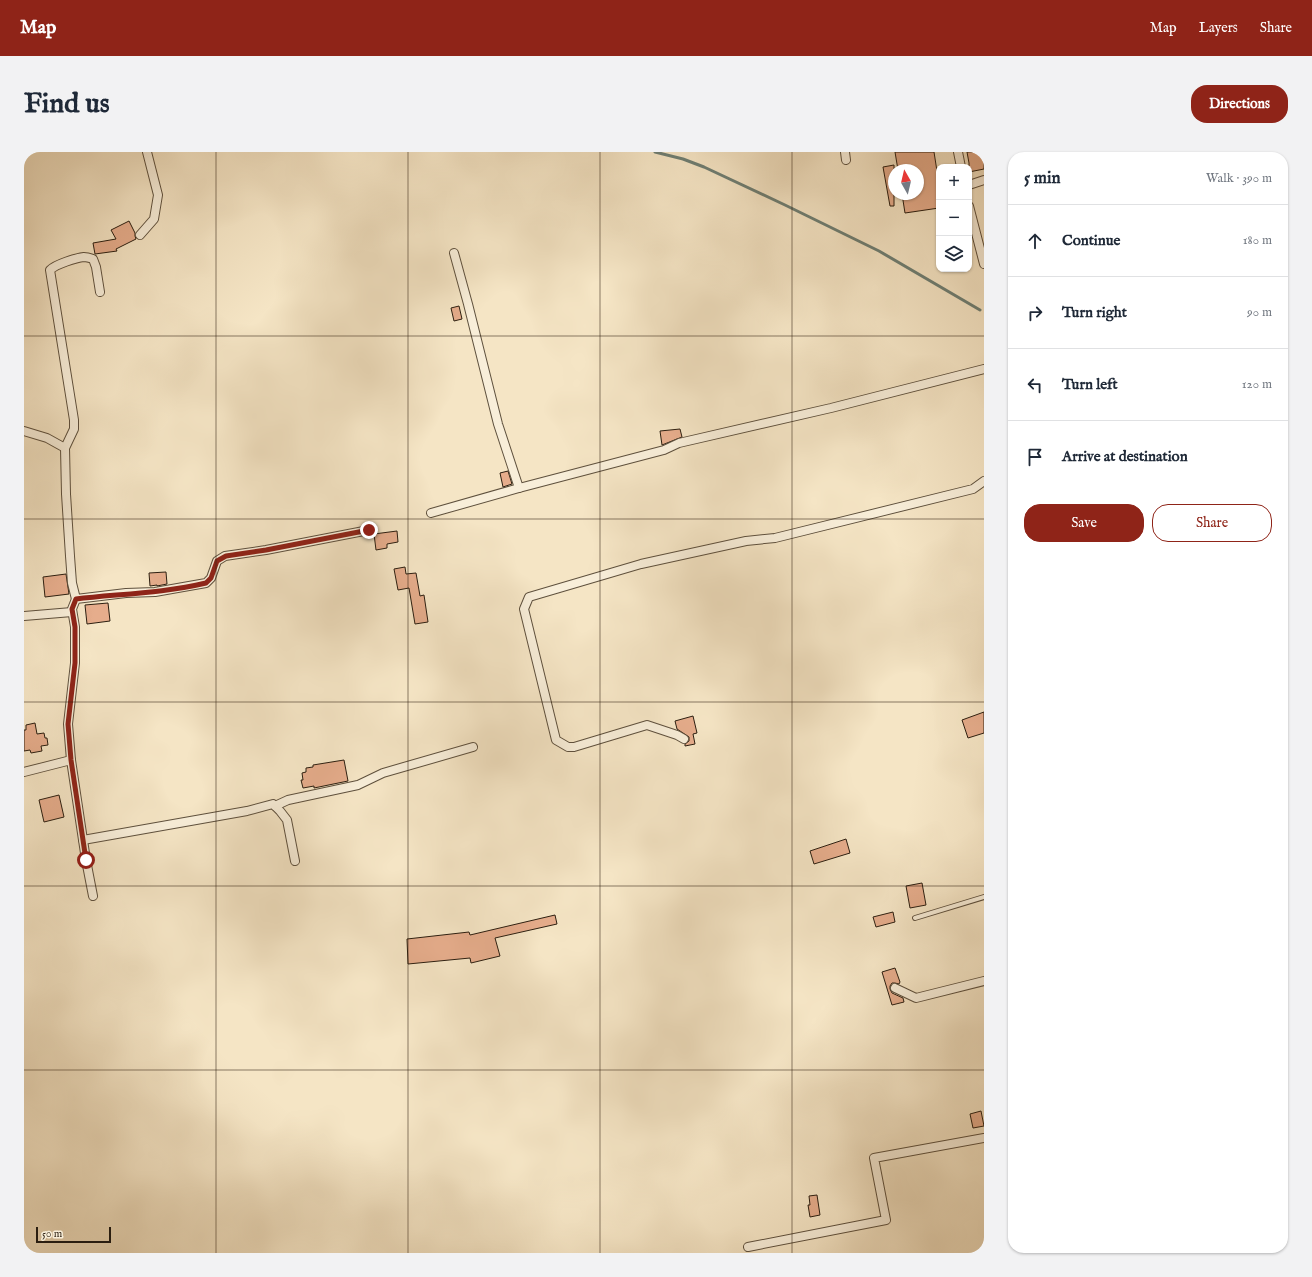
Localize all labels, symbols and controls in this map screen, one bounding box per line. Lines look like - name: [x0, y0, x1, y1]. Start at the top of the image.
- text: Map: [20, 16, 56, 40]
- text: Map: [1150, 19, 1177, 37]
- text: Layers: [1199, 19, 1238, 37]
- text: Share: [1260, 19, 1292, 37]
- button: Directions: [1191, 85, 1288, 123]
- text: Find us: [24, 87, 110, 122]
- north arrow: [888, 164, 924, 200]
- map controls: [936, 164, 972, 272]
- button: +: [936, 164, 972, 200]
- text: 5 min: [1024, 168, 1061, 189]
- text: Walk · 390 m: [1206, 170, 1272, 187]
- button: −: [936, 200, 972, 236]
- icon: ahead: [1024, 230, 1046, 252]
- text: Continue: [1062, 231, 1120, 250]
- text: 180 m: [1243, 232, 1272, 249]
- button: layers: [936, 236, 972, 272]
- icon: right: [1024, 302, 1046, 324]
- text: Turn right: [1062, 303, 1127, 322]
- text: 90 m: [1247, 304, 1272, 321]
- icon: left: [1024, 374, 1046, 396]
- text: Turn left: [1062, 375, 1118, 394]
- text: 120 m: [1242, 376, 1272, 393]
- icon: arrive: [1024, 446, 1046, 468]
- text: Arrive at destination: [1062, 447, 1188, 466]
- button: Save: [1024, 504, 1144, 542]
- button: Share: [1152, 504, 1272, 542]
- route end: [360, 521, 378, 539]
- route start: [77, 851, 95, 869]
- scale bar: [36, 1225, 111, 1244]
- text: 50 m: [42, 1227, 62, 1241]

